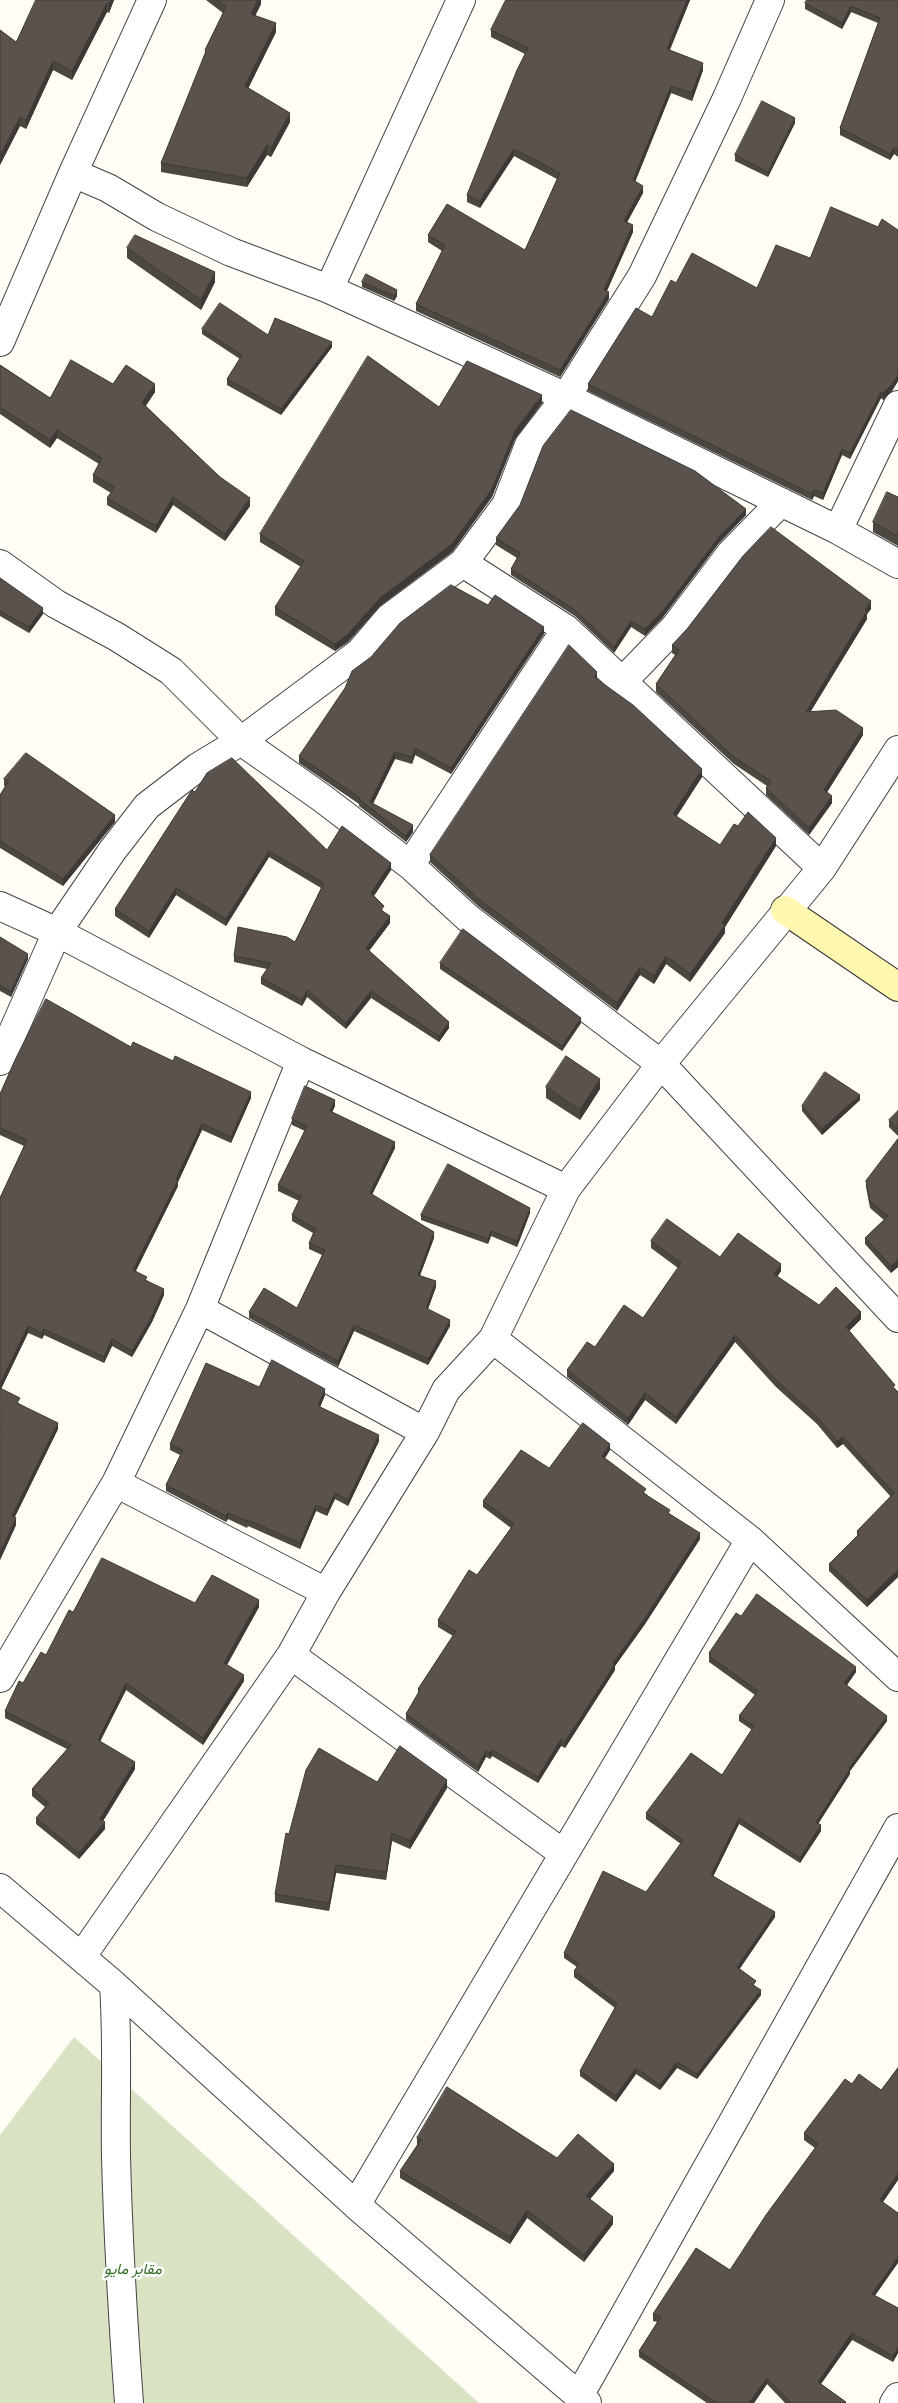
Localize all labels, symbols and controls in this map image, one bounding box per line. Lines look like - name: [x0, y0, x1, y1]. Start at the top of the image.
- park label: مقابر مايو: [104, 2261, 162, 2279]

